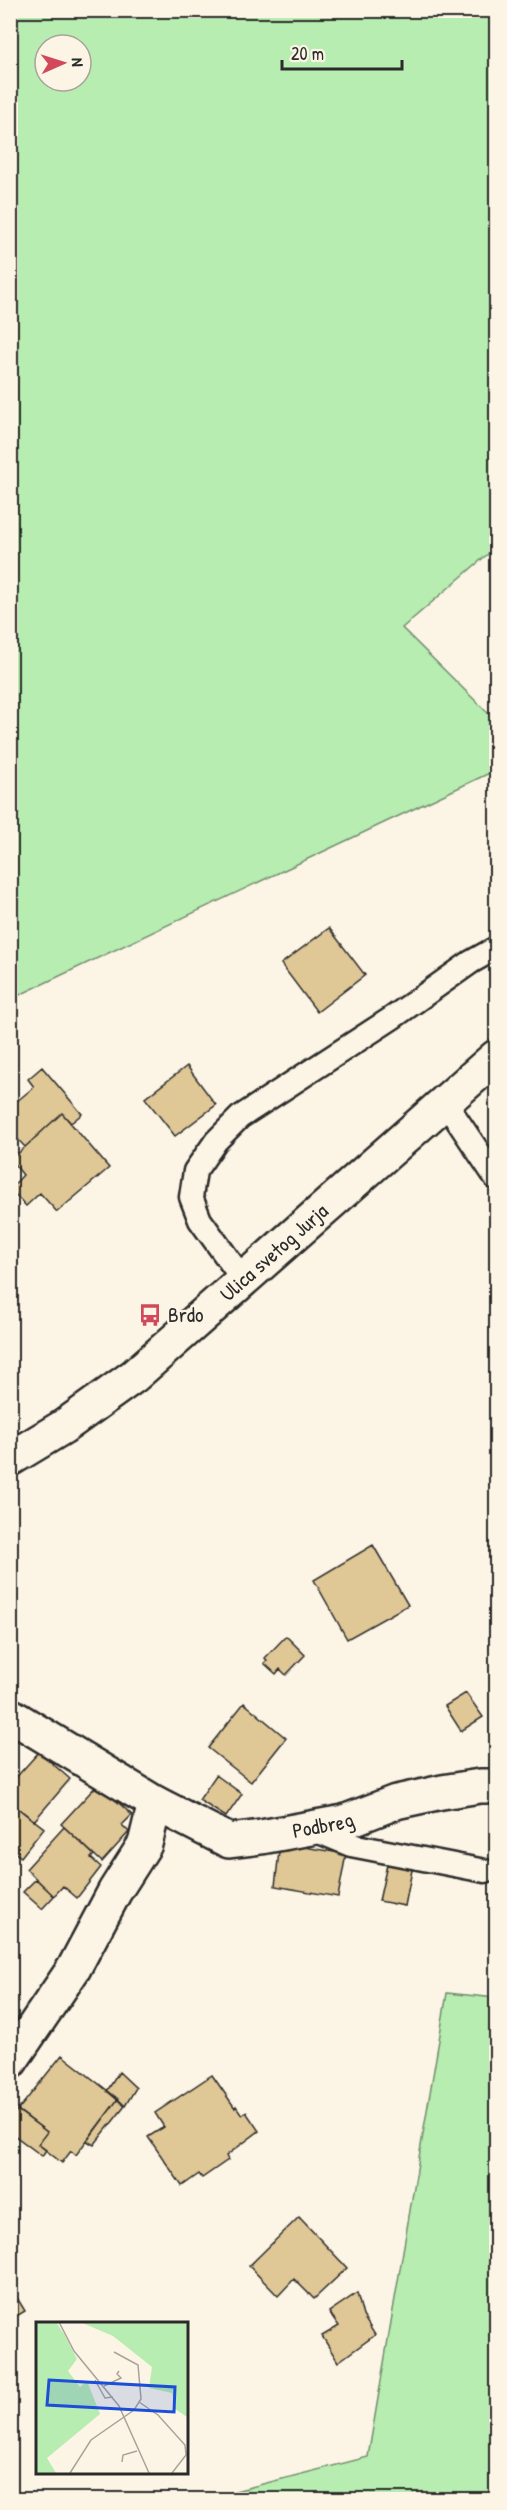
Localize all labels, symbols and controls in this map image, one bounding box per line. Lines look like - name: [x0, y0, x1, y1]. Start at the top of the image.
- north arrow: [33, 33, 93, 93]
- scale bar: [282, 33, 402, 71]
- text: 20 m: [291, 41, 324, 66]
- text: N: [67, 57, 89, 68]
- street label: Ulica svetog Jurja: [213, 1197, 334, 1308]
- place label: Brdo: [168, 1300, 203, 1329]
- bus stop icon: Brdo: [137, 1302, 163, 1328]
- street label: Podbreg: [290, 1805, 358, 1845]
- inset map: [36, 2322, 188, 2474]

